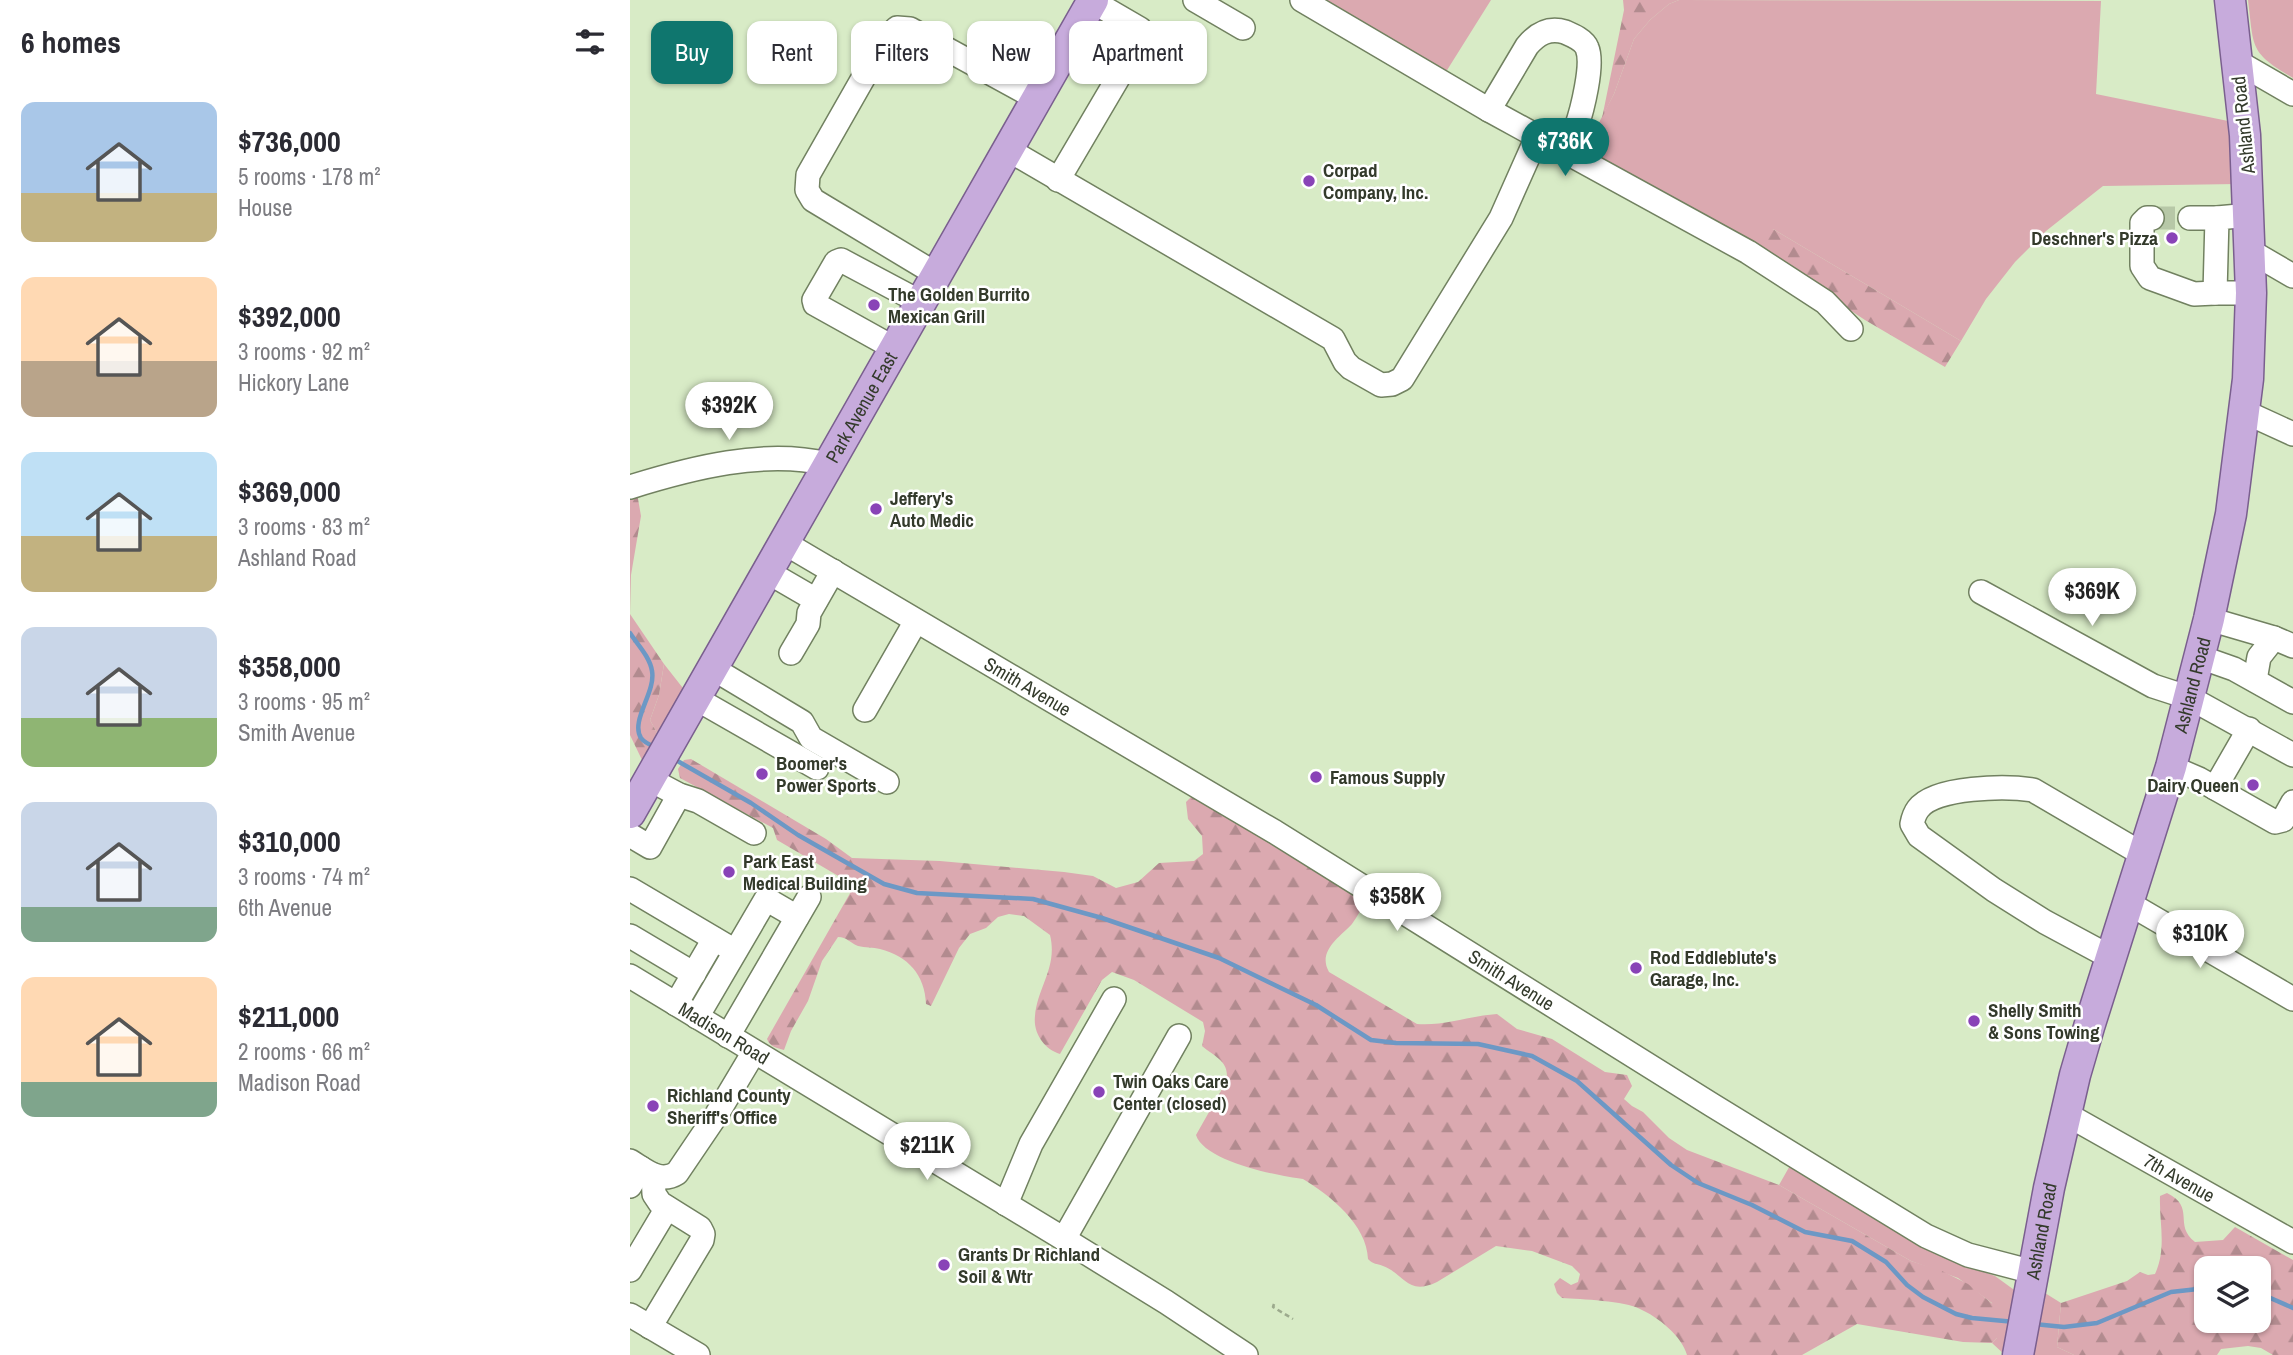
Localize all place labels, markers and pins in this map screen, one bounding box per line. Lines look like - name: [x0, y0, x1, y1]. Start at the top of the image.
- pin: $736K: [1516, 118, 1614, 178]
- place label: Corpad Company, Inc.: [1323, 157, 1428, 205]
- marker: Corpad Company, Inc.: [1301, 173, 1317, 189]
- place label: Deschner's Pizza: [2031, 225, 2158, 251]
- marker: Deschner's Pizza: [2164, 230, 2180, 246]
- place label: The Golden Burrito Mexican Grill: [888, 281, 1030, 329]
- marker: The Golden Burrito Mexican Grill: [866, 297, 882, 313]
- pin: $392K: [680, 382, 778, 442]
- place label: Jeffery's Auto Medic: [890, 485, 974, 533]
- marker: Jeffery's Auto Medic: [868, 501, 884, 517]
- pin: $369K: [2043, 568, 2141, 628]
- place label: Boomer's Power Sports: [776, 750, 876, 798]
- place label: Famous Supply: [1330, 764, 1446, 790]
- marker: Boomer's Power Sports: [754, 766, 770, 782]
- marker: Famous Supply: [1308, 769, 1324, 785]
- place label: Dairy Queen: [2147, 772, 2239, 798]
- marker: Dairy Queen: [2245, 777, 2261, 793]
- place label: Park East Medical Building: [743, 848, 867, 896]
- marker: Park East Medical Building: [721, 864, 737, 880]
- pin: $358K: [1348, 874, 1446, 933]
- pin: $310K: [2151, 911, 2249, 970]
- place label: Rod Eddleblute's Garage, Inc.: [1650, 944, 1777, 992]
- marker: Rod Eddleblute's Garage, Inc.: [1628, 960, 1644, 976]
- place label: Shelly Smith & Sons Towing: [1988, 997, 2100, 1045]
- marker: Shelly Smith & Sons Towing: [1966, 1013, 1982, 1029]
- place label: Twin Oaks Care Center (closed): [1113, 1068, 1229, 1116]
- place label: Richland County Sheriff's Office: [667, 1082, 791, 1130]
- marker: Twin Oaks Care Center (closed): [1091, 1084, 1107, 1100]
- marker: Richland County Sheriff's Office: [645, 1098, 661, 1114]
- pin: $211K: [878, 1122, 976, 1182]
- place label: Grants Dr Richland Soil & Wtr: [958, 1241, 1100, 1289]
- marker: Grants Dr Richland Soil & Wtr: [936, 1257, 952, 1273]

